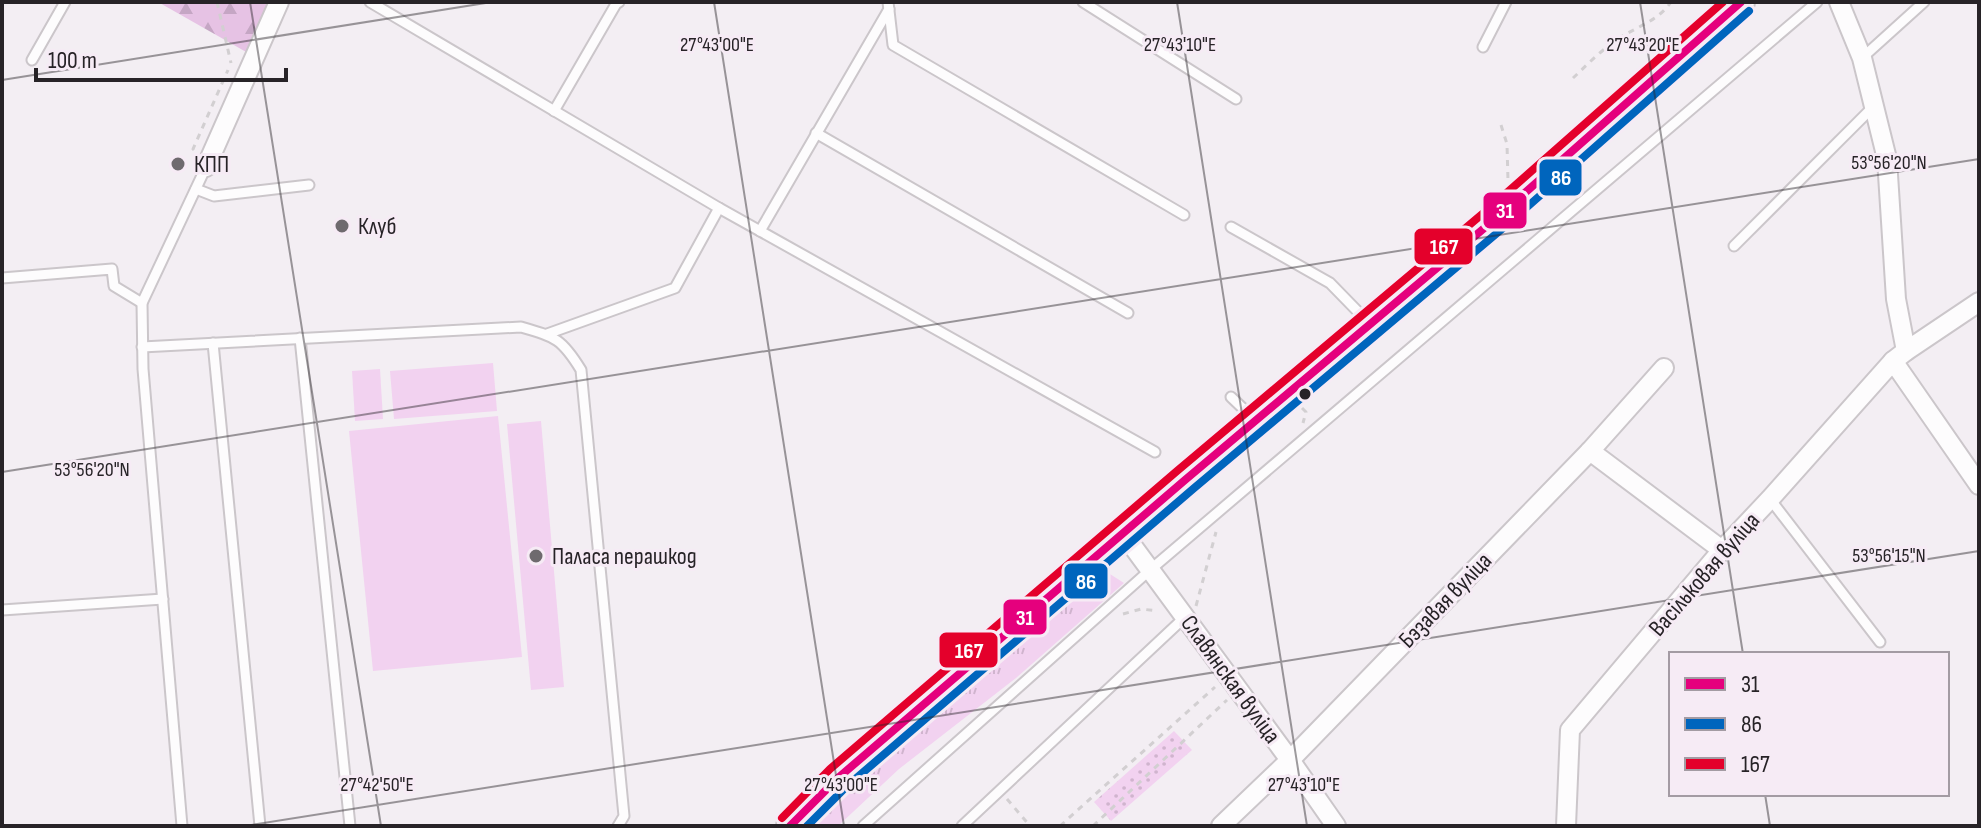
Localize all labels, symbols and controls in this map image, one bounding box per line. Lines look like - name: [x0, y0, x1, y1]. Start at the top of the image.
- scale bar: [36, 32, 286, 82]
- text: 27°43'00"E: [680, 33, 754, 57]
- text: 27°43'10"E: [1144, 33, 1216, 57]
- text: 27°43'20"E: [1606, 33, 1680, 57]
- text: 100 m: [48, 46, 97, 75]
- place label: КПП: [194, 150, 229, 179]
- text: 53°56'20"N: [1851, 151, 1927, 175]
- marker: КПП: [169, 155, 187, 173]
- line badge: 86: [1538, 158, 1583, 197]
- text: 86: [1551, 165, 1571, 192]
- line badge: 31: [1482, 191, 1528, 230]
- text: 31: [1496, 198, 1515, 225]
- place label: Клуб: [358, 212, 396, 241]
- marker: Клуб: [333, 217, 351, 235]
- line badge: 167: [1413, 227, 1474, 266]
- text: 167: [1430, 234, 1459, 261]
- unlabelled marker: [1297, 386, 1313, 402]
- text: 53°56'20"N: [54, 458, 130, 482]
- street label: Васільковая вуліца: [1643, 507, 1766, 642]
- place label: Паласа перашкод: [552, 542, 697, 571]
- text: 53°56'15"N: [1852, 544, 1926, 568]
- marker: Паласа перашкод: [527, 547, 545, 565]
- street label: Бэзавая вуліца: [1393, 547, 1498, 654]
- line badge: 86: [1063, 562, 1109, 600]
- text: 86: [1076, 569, 1096, 596]
- line badge: 31: [1002, 598, 1048, 636]
- text: 31: [1016, 605, 1035, 632]
- street label: Славянская вуліца: [1174, 610, 1287, 749]
- line badge: 167: [938, 631, 999, 669]
- text: 167: [955, 638, 984, 665]
- legend: [1669, 652, 1949, 796]
- text: 31: [1741, 670, 1760, 699]
- text: 86: [1741, 710, 1762, 739]
- text: 167: [1741, 750, 1770, 779]
- text: 27°42'50"E: [340, 773, 414, 797]
- text: 27°43'00"E: [804, 773, 878, 797]
- text: 27°43'10"E: [1268, 773, 1340, 797]

